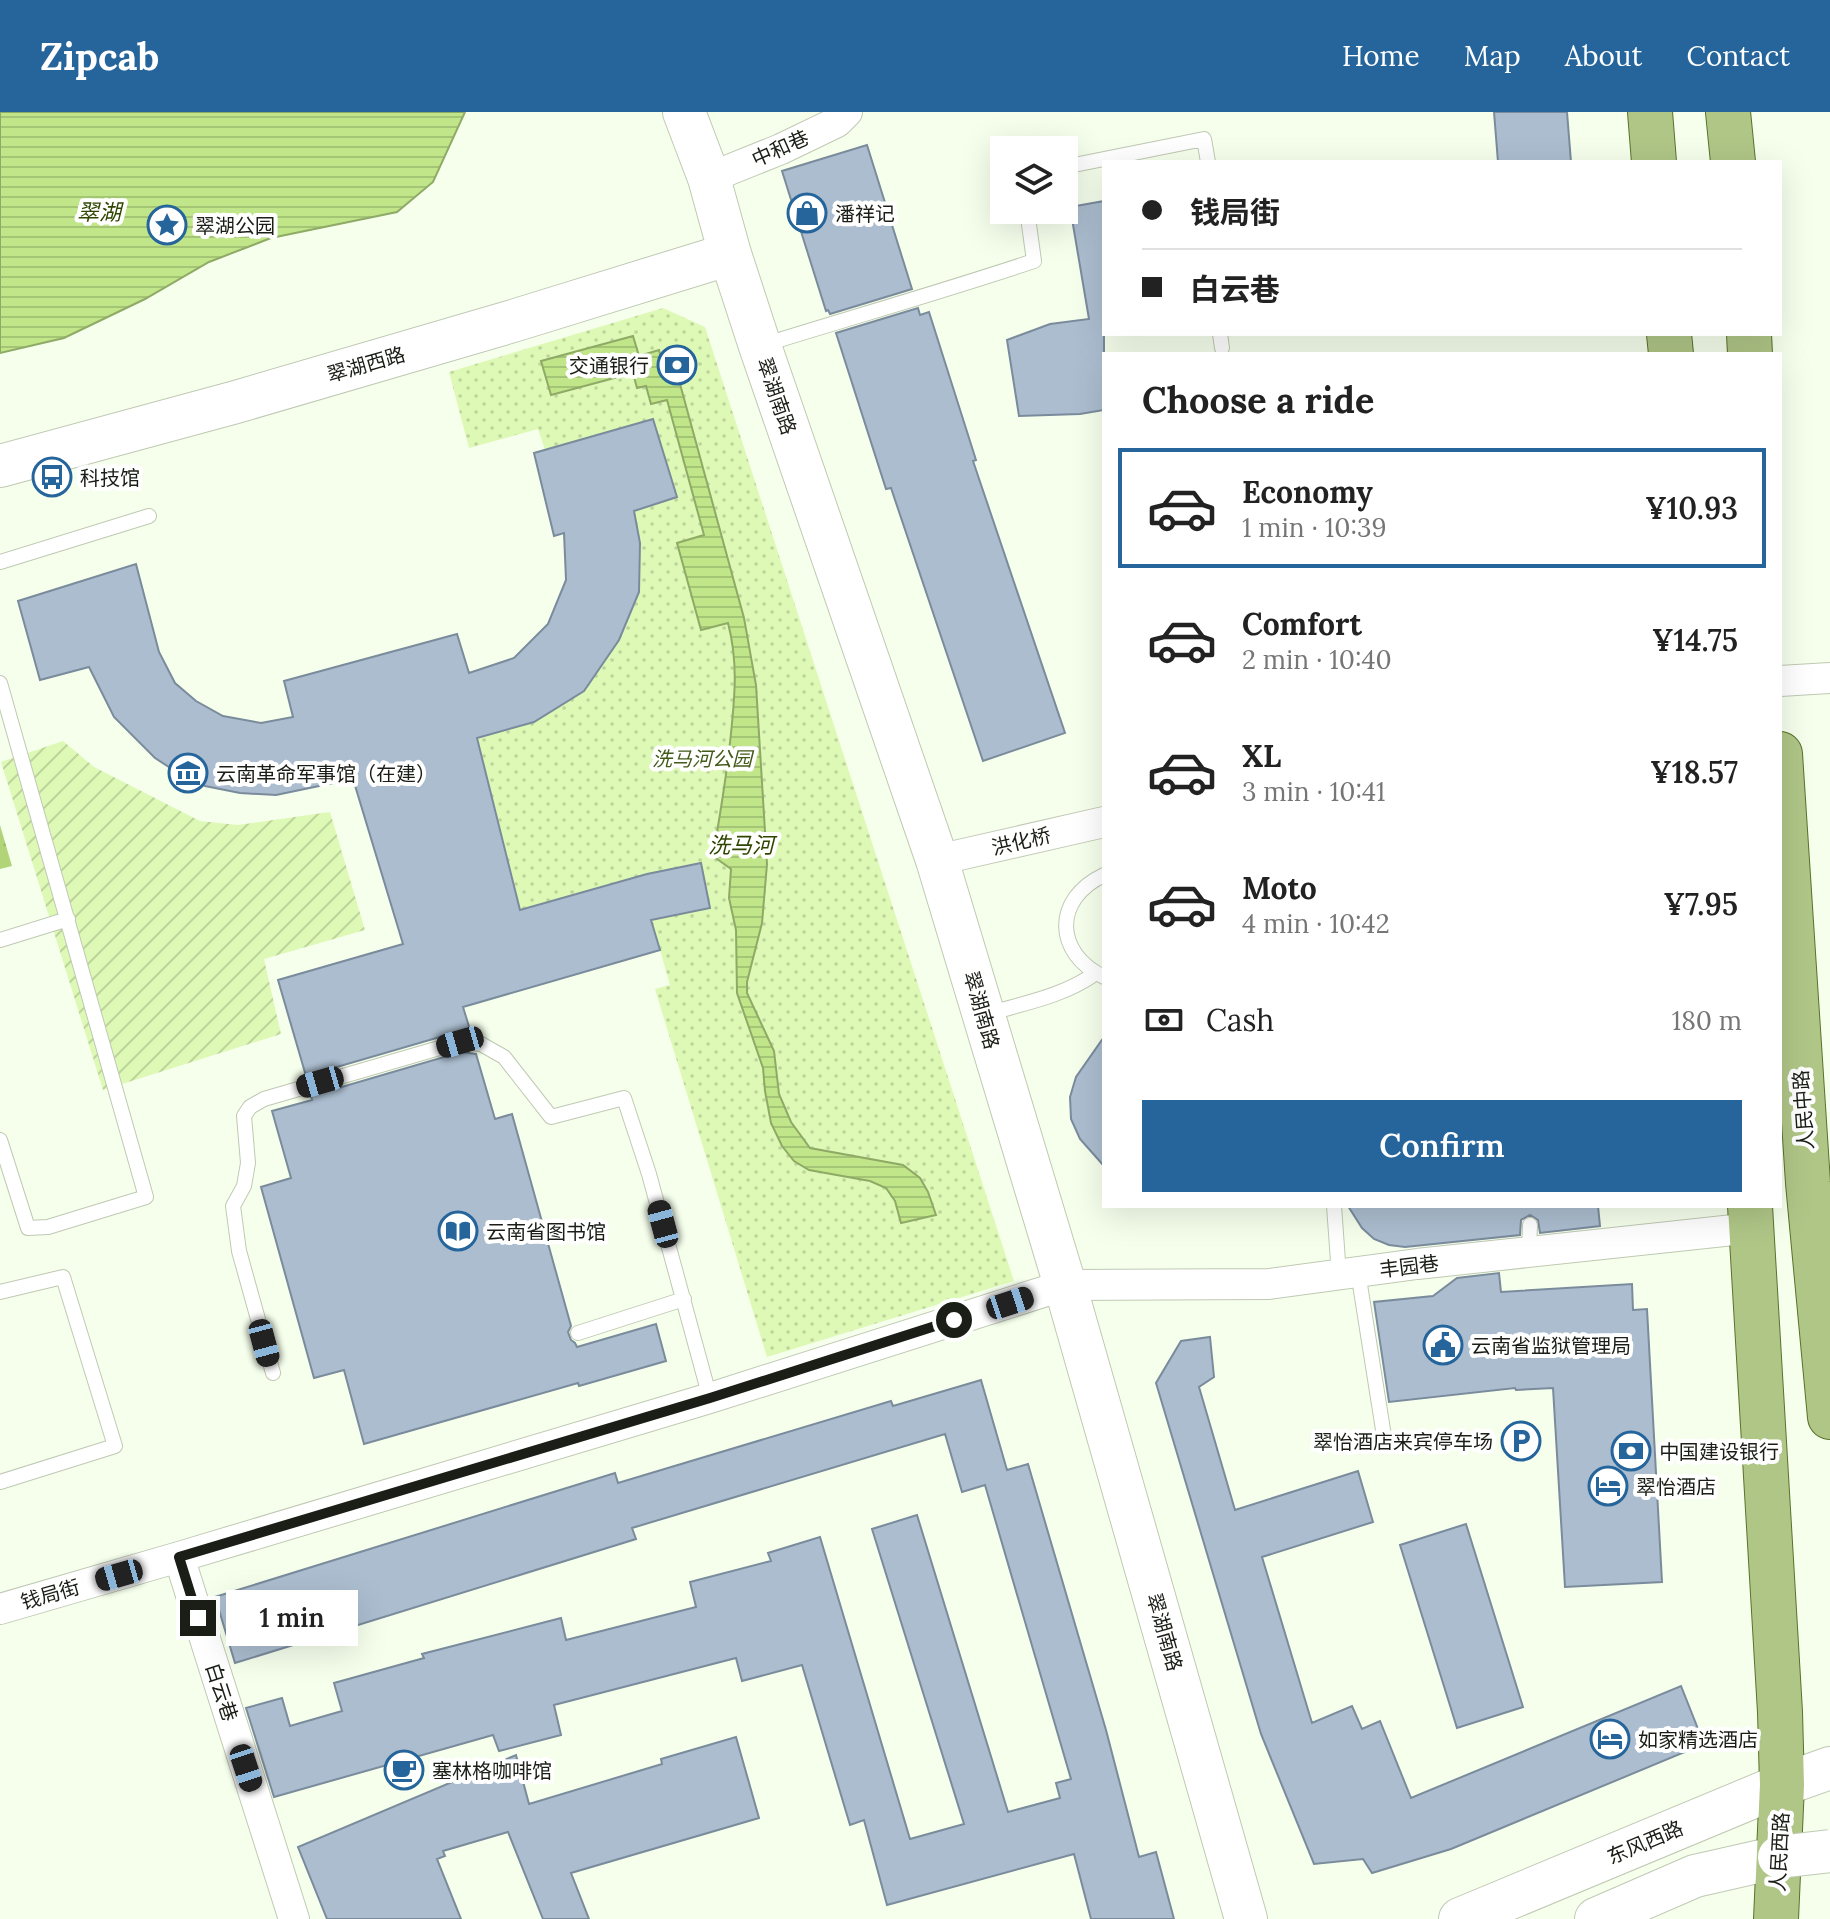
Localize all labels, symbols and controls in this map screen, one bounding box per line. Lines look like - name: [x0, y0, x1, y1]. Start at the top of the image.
- text: Zipcab: [40, 32, 159, 80]
- text: Home: [1342, 38, 1420, 74]
- text: Map: [1464, 38, 1521, 74]
- text: About: [1565, 38, 1642, 74]
- text: Contact: [1686, 38, 1790, 74]
- street label: 中和巷: [748, 124, 812, 172]
- map controls: [990, 136, 1078, 224]
- button: layers: [990, 136, 1078, 224]
- shop icon: 潘祥记: [786, 192, 828, 234]
- text: 钱局街: [1190, 193, 1280, 231]
- water label: 翠湖: [77, 198, 124, 226]
- place label: 潘祥记: [835, 201, 895, 226]
- place icon: 翠湖公园: [146, 204, 188, 246]
- place label: 翠湖公园: [195, 213, 275, 238]
- text: 白云巷: [1190, 270, 1280, 308]
- street label: 翠湖西路: [324, 341, 408, 387]
- bank icon: 交通银行: [656, 344, 698, 386]
- place label: 交通银行: [569, 353, 649, 378]
- street label: 翠湖南路: [752, 354, 802, 438]
- text: Choose a ride: [1142, 377, 1374, 423]
- bus stop icon: 科技馆: [31, 456, 73, 498]
- place label: 科技馆: [80, 465, 140, 490]
- icon: car: [1146, 472, 1218, 544]
- text: Economy: [1242, 473, 1373, 511]
- text: ¥10.93: [1645, 489, 1738, 527]
- text: 1 min · 10:39: [1242, 511, 1386, 544]
- icon: car: [1146, 604, 1218, 676]
- text: Comfort: [1242, 605, 1362, 643]
- text: ¥14.75: [1652, 621, 1738, 659]
- text: 2 min · 10:40: [1242, 643, 1392, 676]
- icon: car: [1146, 736, 1218, 808]
- text: XL: [1242, 737, 1281, 775]
- park label: 洗马河公园: [652, 746, 755, 771]
- museum icon: 云南革命军事馆（在建）: [167, 752, 209, 794]
- text: ¥18.57: [1650, 753, 1738, 791]
- place label: 云南革命军事馆（在建）: [216, 761, 436, 786]
- text: 3 min · 10:41: [1242, 775, 1386, 808]
- street label: 洪化桥: [989, 822, 1053, 860]
- water label: 洗马河: [708, 831, 778, 859]
- icon: car: [1146, 868, 1218, 940]
- text: Moto: [1242, 869, 1317, 907]
- text: ¥7.95: [1664, 885, 1738, 923]
- text: 4 min · 10:42: [1242, 907, 1390, 940]
- street label: 翠湖南路: [959, 968, 1005, 1052]
- icon: cash: [1142, 998, 1186, 1042]
- text: Cash: [1206, 1001, 1274, 1039]
- text: 180 m: [1672, 1004, 1742, 1037]
- car: [434, 1024, 486, 1060]
- car: [294, 1064, 346, 1100]
- street label: 人民中路: [1788, 1069, 1818, 1151]
- button: Confirm: [1142, 1100, 1742, 1192]
- car: [645, 1198, 681, 1250]
- library icon: 云南省图书馆: [437, 1210, 479, 1252]
- place label: 云南省图书馆: [486, 1219, 606, 1244]
- street label: 丰园巷: [1378, 1250, 1440, 1282]
- car: [983, 1284, 1037, 1322]
- route start: [936, 1302, 972, 1338]
- car: [246, 1317, 282, 1369]
- public building icon: 云南省监狱管理局: [1422, 1324, 1464, 1366]
- place label: 云南省监狱管理局: [1471, 1333, 1631, 1358]
- parking icon: 翠怡酒店来宾停车场: [1500, 1420, 1542, 1462]
- place label: 翠怡酒店来宾停车场: [1313, 1429, 1493, 1454]
- bank icon: 中国建设银行: [1610, 1430, 1652, 1472]
- place label: 中国建设银行: [1659, 1439, 1779, 1464]
- hotel icon: 翠怡酒店: [1587, 1465, 1629, 1507]
- place label: 翠怡酒店: [1636, 1474, 1716, 1499]
- car: [93, 1557, 145, 1593]
- street label: 钱局街: [18, 1574, 82, 1614]
- callout: 1 min: [226, 1590, 358, 1646]
- street label: 翠湖南路: [1142, 1590, 1188, 1674]
- route end: [180, 1600, 216, 1636]
- text: 1 min: [259, 1601, 325, 1634]
- street label: 白云巷: [201, 1660, 243, 1724]
- hotel icon: 如家精选酒店: [1589, 1718, 1631, 1760]
- place label: 如家精选酒店: [1638, 1727, 1758, 1752]
- car: [227, 1741, 265, 1795]
- cafe icon: 塞林格咖啡馆: [383, 1749, 425, 1791]
- place label: 塞林格咖啡馆: [432, 1758, 552, 1783]
- street label: 人民西路: [1764, 1811, 1794, 1893]
- street label: 东风西路: [1603, 1815, 1687, 1869]

